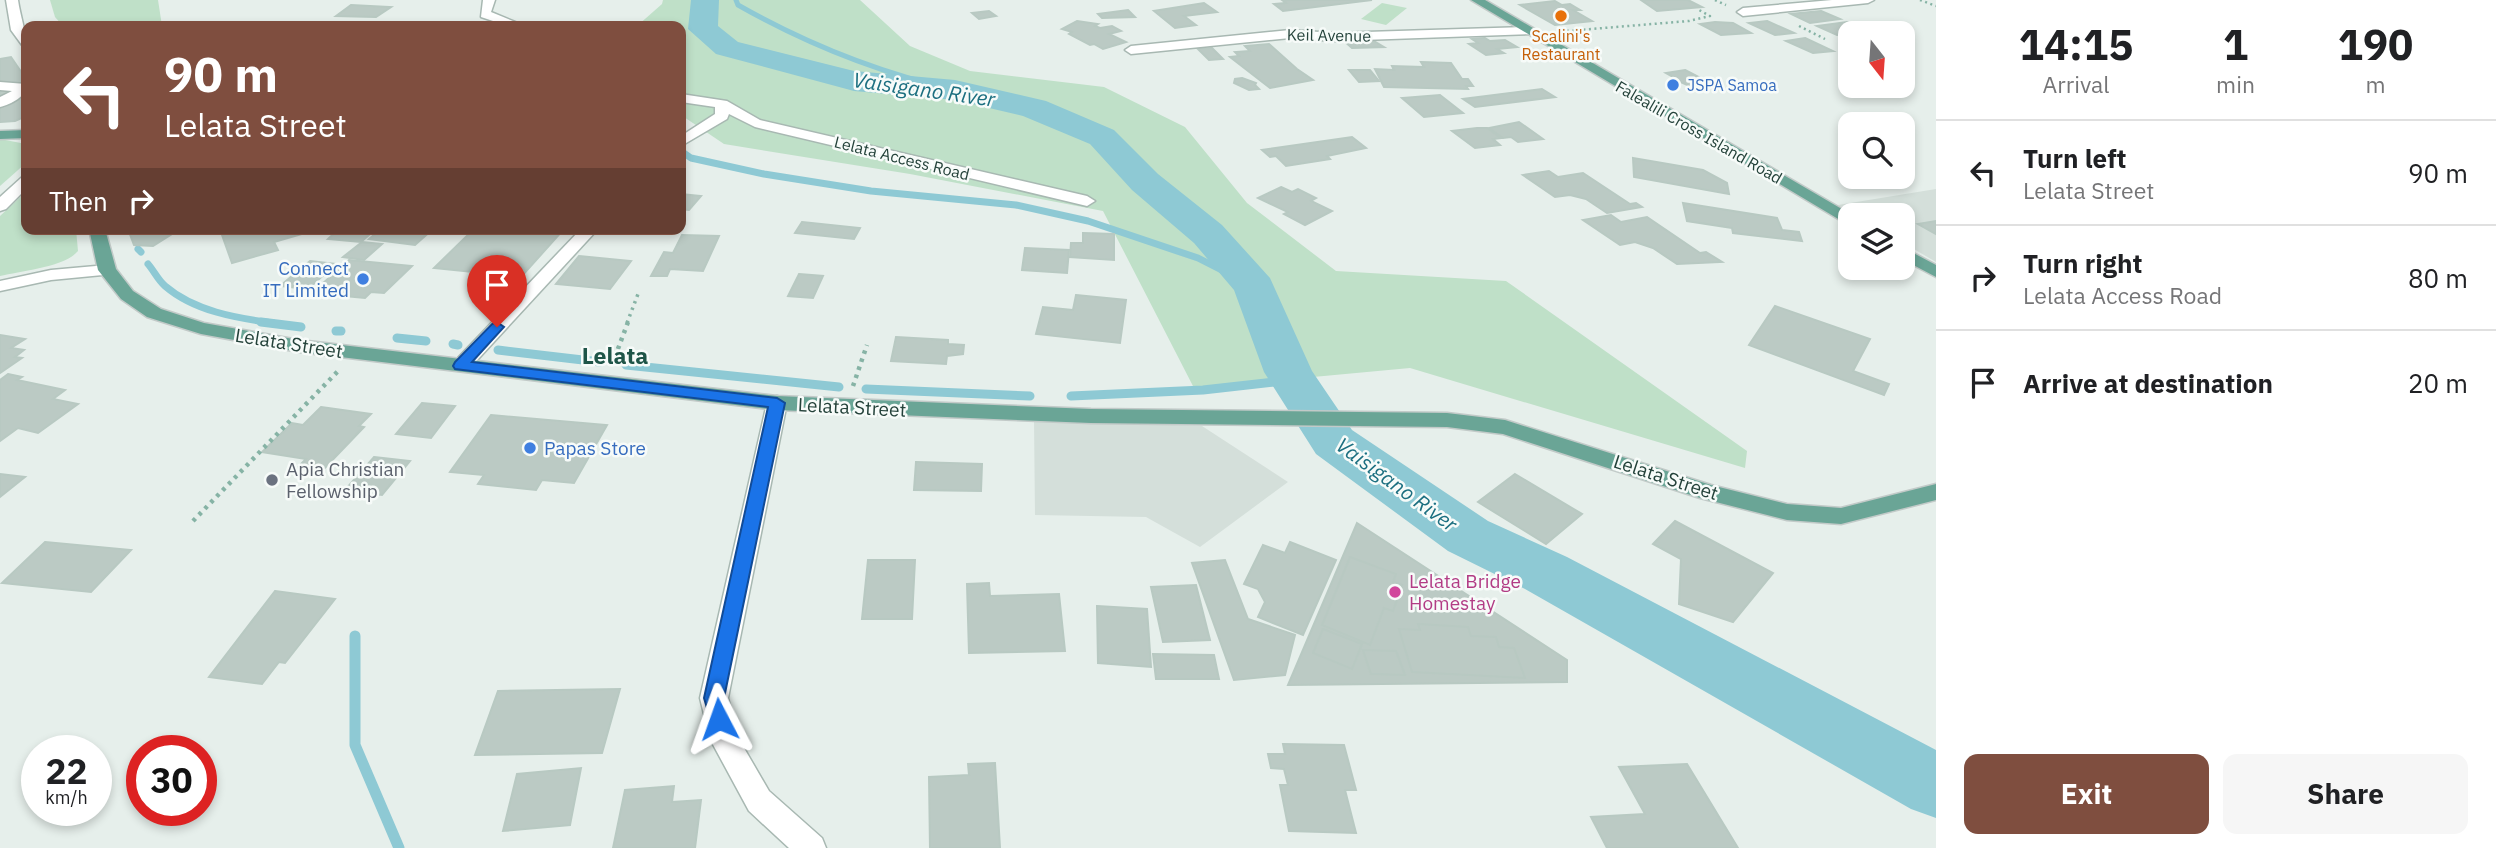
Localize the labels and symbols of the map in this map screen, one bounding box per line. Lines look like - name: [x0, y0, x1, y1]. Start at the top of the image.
- marker: Scalini's Restaurant: [1553, 8, 1569, 24]
- north arrow: [1838, 21, 1914, 98]
- street label: Keil Avenue: [1287, 24, 1371, 46]
- place label: Scalini's Restaurant: [1522, 26, 1600, 64]
- water label: Vaisigano River: [851, 65, 998, 113]
- place label: JSPA Samoa: [1687, 75, 1777, 95]
- street label: Falealili Cross Island Road: [1612, 76, 1786, 188]
- marker: JSPA Samoa: [1665, 77, 1681, 93]
- street label: Lelata Access Road: [832, 132, 972, 184]
- pin: [467, 255, 527, 327]
- place label: Connect IT Limited: [263, 256, 349, 302]
- marker: Connect IT Limited: [355, 271, 371, 287]
- street label: Lelata Street: [234, 323, 344, 363]
- district label: Lelata: [582, 340, 648, 370]
- street label: Lelata Street: [797, 392, 907, 422]
- water label: Vaisigano River: [1331, 431, 1464, 538]
- place label: Papas Store: [544, 436, 646, 460]
- marker: Papas Store: [522, 440, 538, 456]
- street label: Lelata Street: [1611, 449, 1721, 505]
- place label: Apia Christian Fellowship: [286, 457, 404, 503]
- marker: Apia Christian Fellowship: [264, 472, 280, 488]
- place label: Lelata Bridge Homestay: [1409, 569, 1521, 615]
- marker: Lelata Bridge Homestay: [1387, 584, 1403, 600]
- position arrow: [682, 682, 756, 756]
- speed limit sign: 30: [126, 735, 217, 826]

